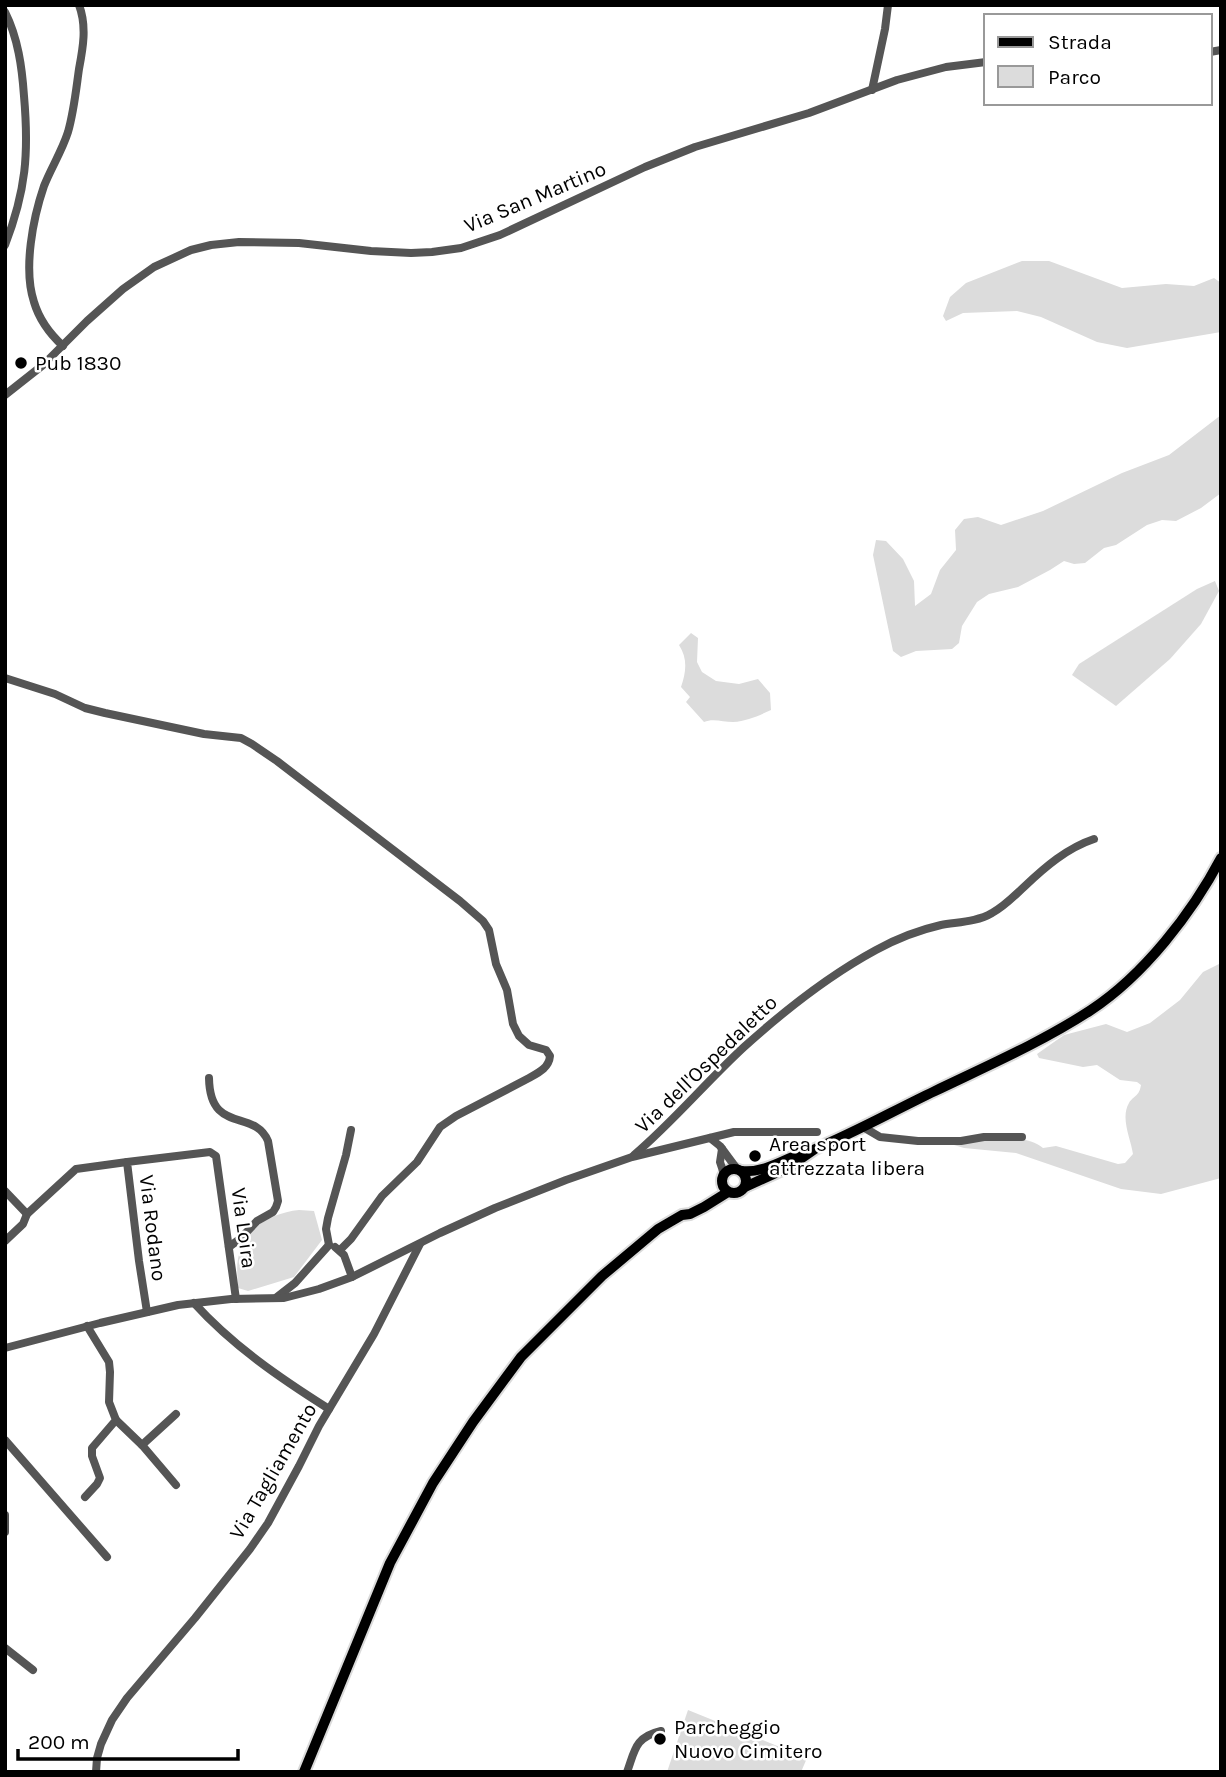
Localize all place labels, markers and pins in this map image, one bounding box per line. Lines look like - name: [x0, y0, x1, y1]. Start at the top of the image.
- place label: Pub 1830: [35, 351, 121, 375]
- marker: Pub 1830: [13, 355, 29, 371]
- place label: Area sport attrezzata libera: [769, 1132, 925, 1180]
- marker: Area sport attrezzata libera: [747, 1148, 763, 1164]
- place label: Parcheggio Nuovo Cimitero: [674, 1715, 822, 1763]
- marker: Parcheggio Nuovo Cimitero: [652, 1731, 668, 1747]

